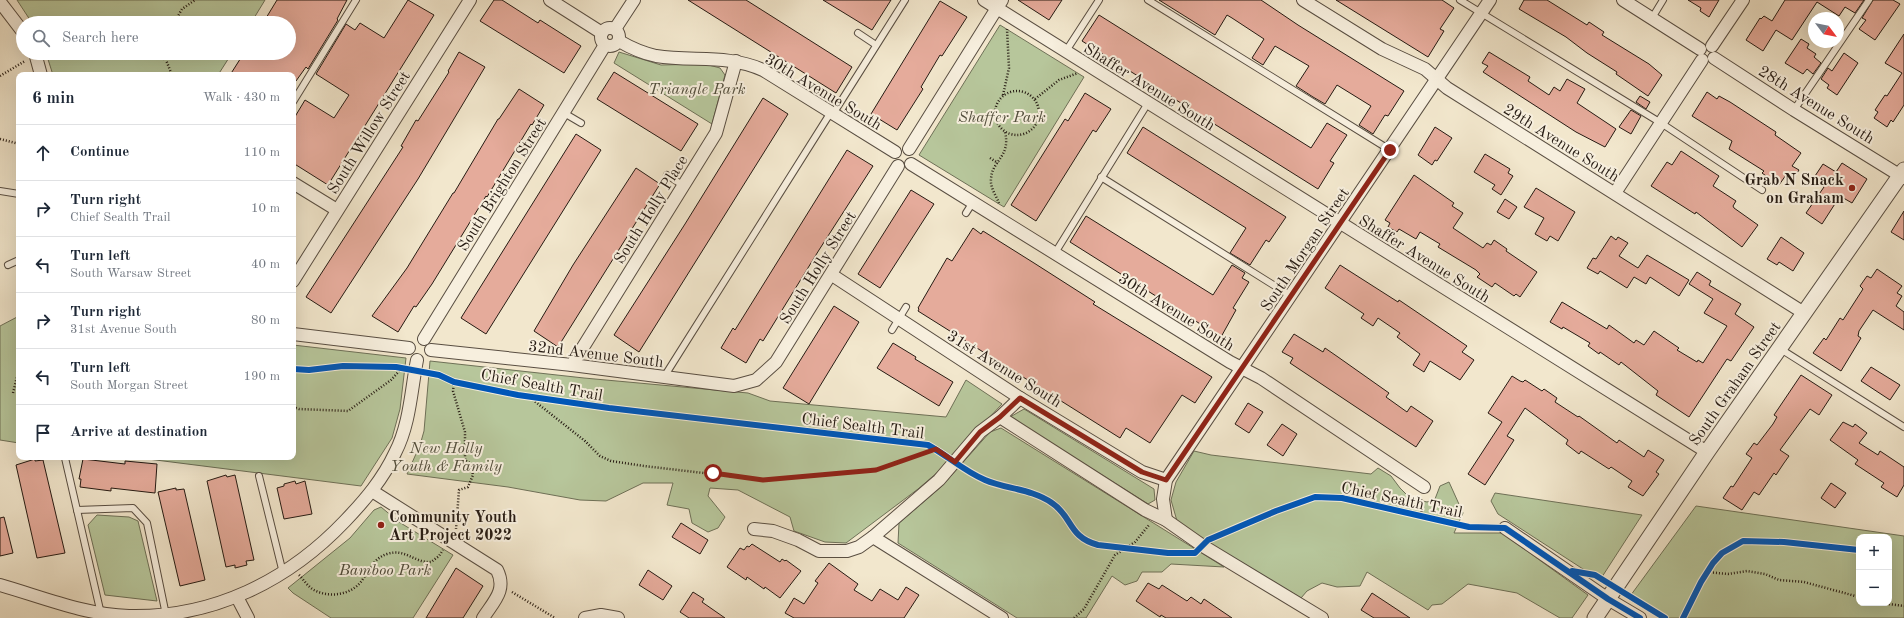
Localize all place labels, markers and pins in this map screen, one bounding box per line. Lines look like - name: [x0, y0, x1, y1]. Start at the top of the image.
- place label: Grab N Snack on Graham: [1744, 173, 1844, 207]
- marker: Grab N Snack on Graham: [1847, 183, 1857, 193]
- place label: Community Youth Art Project 2022: [389, 510, 517, 544]
- marker: Community Youth Art Project 2022: [376, 520, 386, 530]

